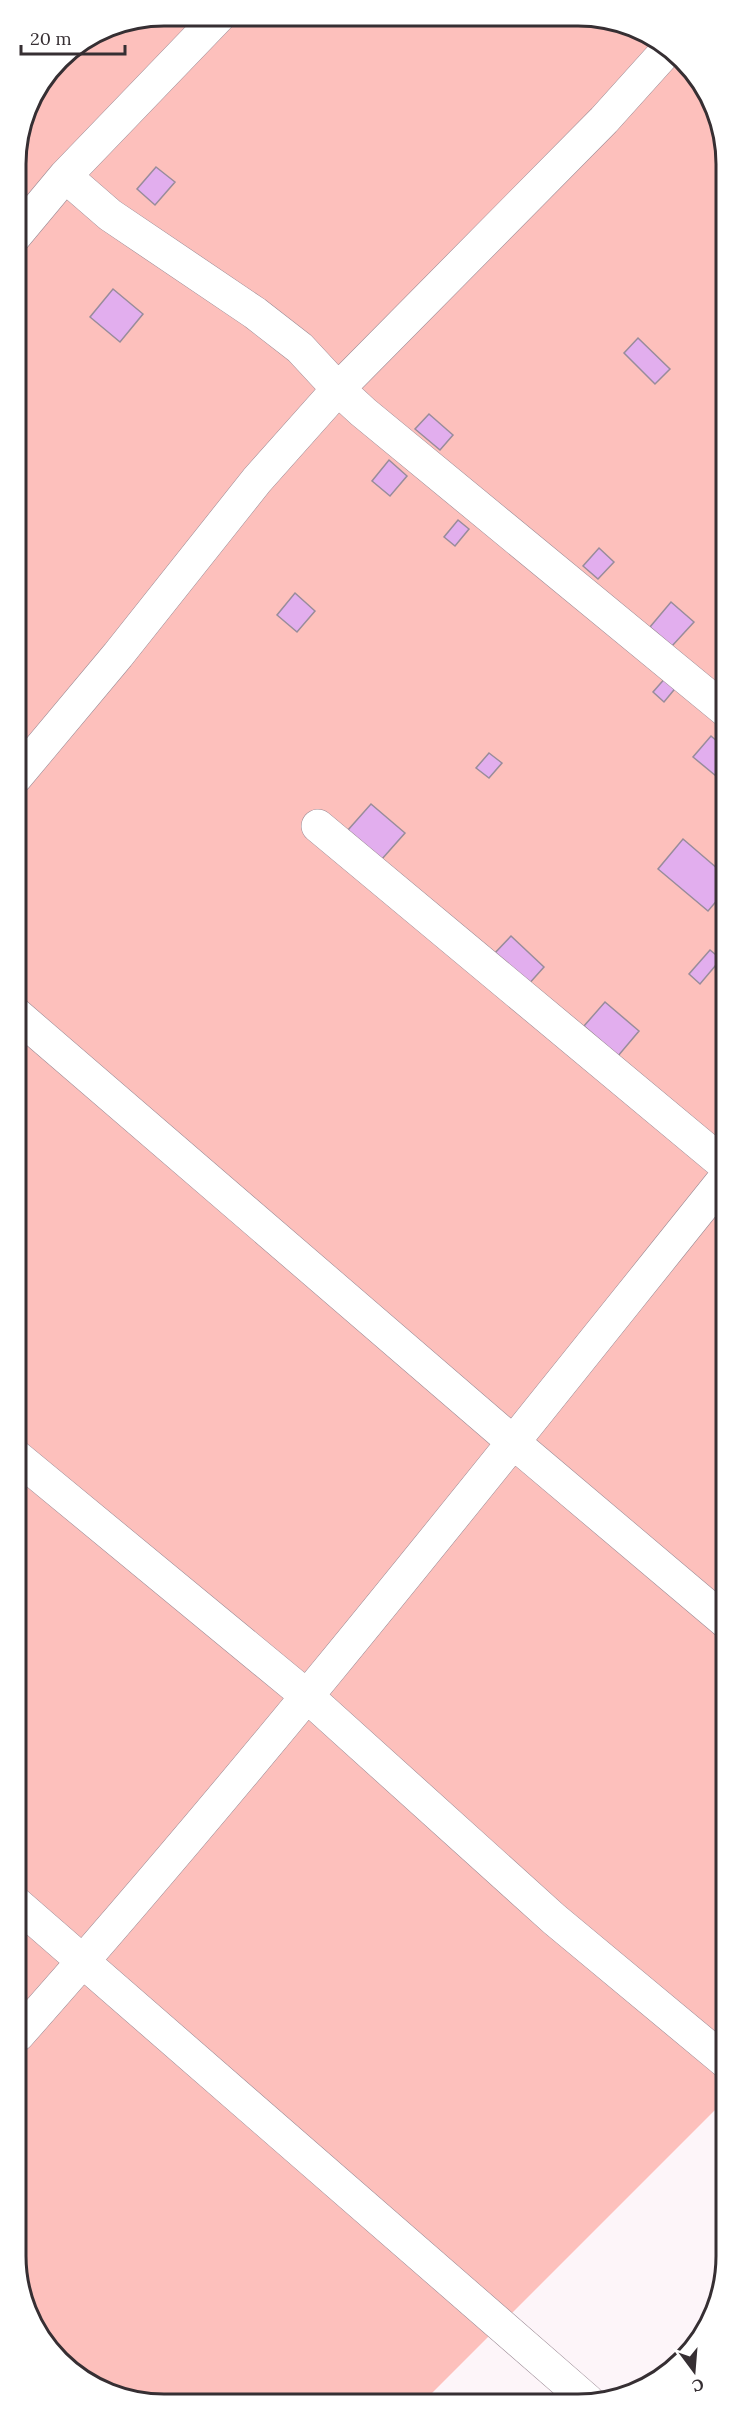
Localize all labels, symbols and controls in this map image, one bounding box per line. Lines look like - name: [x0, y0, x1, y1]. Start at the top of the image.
- scale bar: [21, 18, 124, 56]
- text: 20 m: [30, 27, 72, 50]
- north arrow: [664, 2341, 724, 2401]
- text: С: [690, 2374, 706, 2397]

